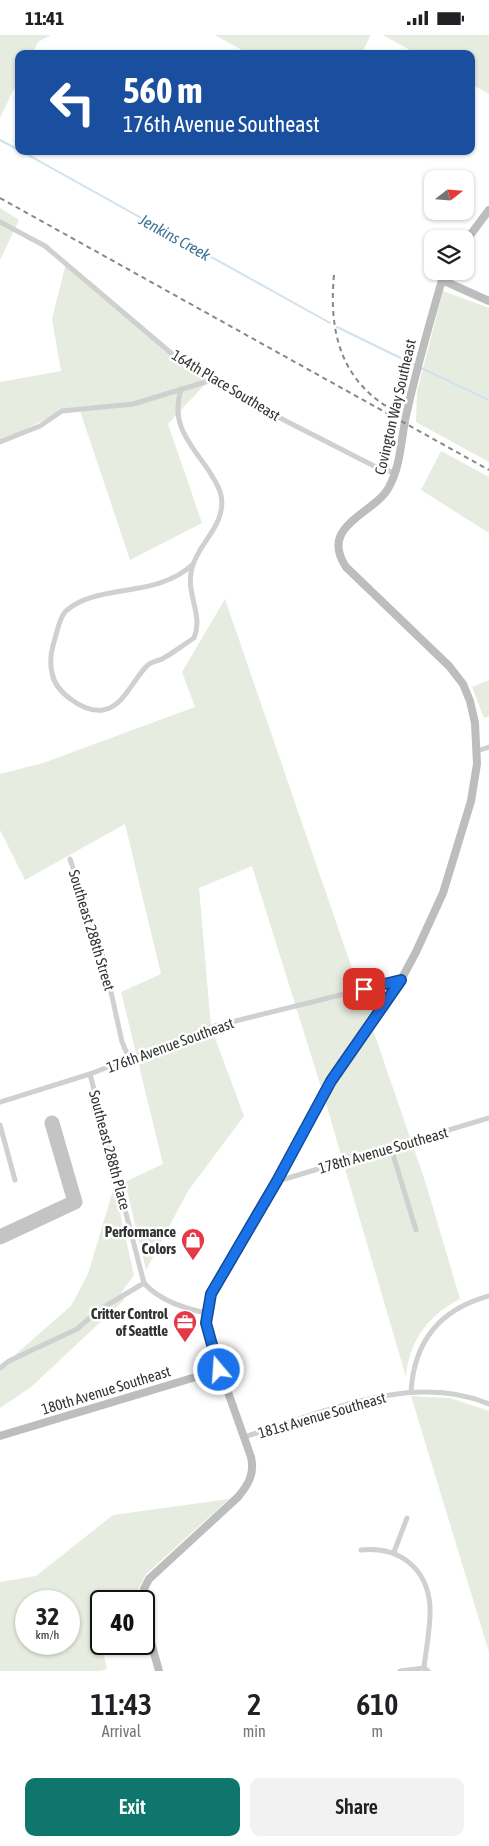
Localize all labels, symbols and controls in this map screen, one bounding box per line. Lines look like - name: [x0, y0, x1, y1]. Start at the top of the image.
- text: 11:41: [25, 7, 64, 29]
- icon: left: [40, 70, 105, 135]
- text: 560 m: [123, 70, 202, 110]
- text: 176th Avenue Southeast: [123, 111, 319, 137]
- north arrow: [424, 170, 474, 220]
- map controls: [424, 170, 474, 280]
- water label: Jenkins Creek: [135, 210, 215, 264]
- button: layers: [424, 230, 474, 280]
- street label: Covington Way Southeast: [371, 337, 419, 477]
- street label: 164th Place Southeast: [169, 346, 283, 424]
- street label: Southeast 288th Street: [66, 868, 118, 992]
- pin: [343, 968, 385, 1010]
- icon: arrive: [350, 975, 378, 1003]
- street label: 176th Avenue Southeast: [104, 1014, 236, 1076]
- street label: Southeast 288th Place: [86, 1088, 134, 1212]
- street label: 178th Avenue Southeast: [316, 1123, 450, 1177]
- place label: Performance Colors: [105, 1223, 177, 1257]
- shop icon: Performance Colors: [180, 1227, 206, 1261]
- place label: Critter Control of Seattle: [91, 1305, 169, 1339]
- office icon: Critter Control of Seattle: [172, 1309, 198, 1343]
- position arrow: [192, 1343, 244, 1395]
- street label: 180th Avenue Southeast: [39, 1362, 173, 1418]
- street label: 181st Avenue Southeast: [256, 1389, 388, 1441]
- speed limit sign: 40: [90, 1590, 155, 1655]
- text: 32: [36, 1602, 59, 1630]
- text: km/h: [36, 1628, 59, 1642]
- text: 11:43: [90, 1687, 152, 1721]
- text: 2: [247, 1687, 261, 1721]
- text: 610: [356, 1687, 398, 1721]
- text: Arrival: [102, 1722, 141, 1740]
- text: min: [243, 1722, 266, 1740]
- text: m: [372, 1722, 383, 1740]
- button: Exit: [25, 1778, 240, 1836]
- button: Share: [250, 1778, 464, 1836]

